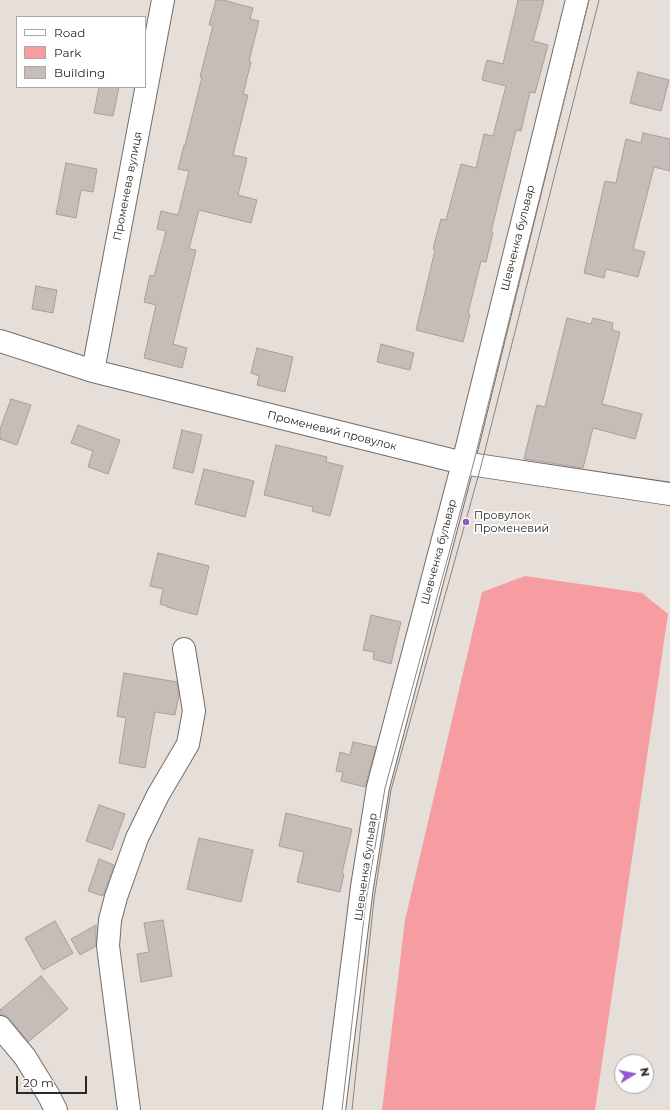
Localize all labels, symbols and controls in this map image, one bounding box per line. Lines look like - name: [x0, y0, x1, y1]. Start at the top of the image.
- legend: [16, 16, 146, 88]
- text: Road: [54, 25, 85, 40]
- text: Park: [54, 45, 81, 60]
- text: Building: [54, 65, 105, 80]
- street label: Променева вулиця: [111, 130, 145, 242]
- street label: Шевченка бульвар: [498, 184, 538, 292]
- street label: Променевий провулок: [266, 409, 398, 453]
- street label: Шевченка бульвар: [419, 498, 459, 606]
- place label: Провулок Променевий: [474, 509, 549, 535]
- marker: Провулок Променевий: [461, 517, 471, 527]
- street label: Шевченка бульвар: [352, 812, 380, 922]
- north arrow: [614, 1054, 654, 1094]
- text: N: [637, 1066, 652, 1078]
- scale bar: [18, 1068, 89, 1094]
- text: 20 m: [23, 1075, 54, 1090]

